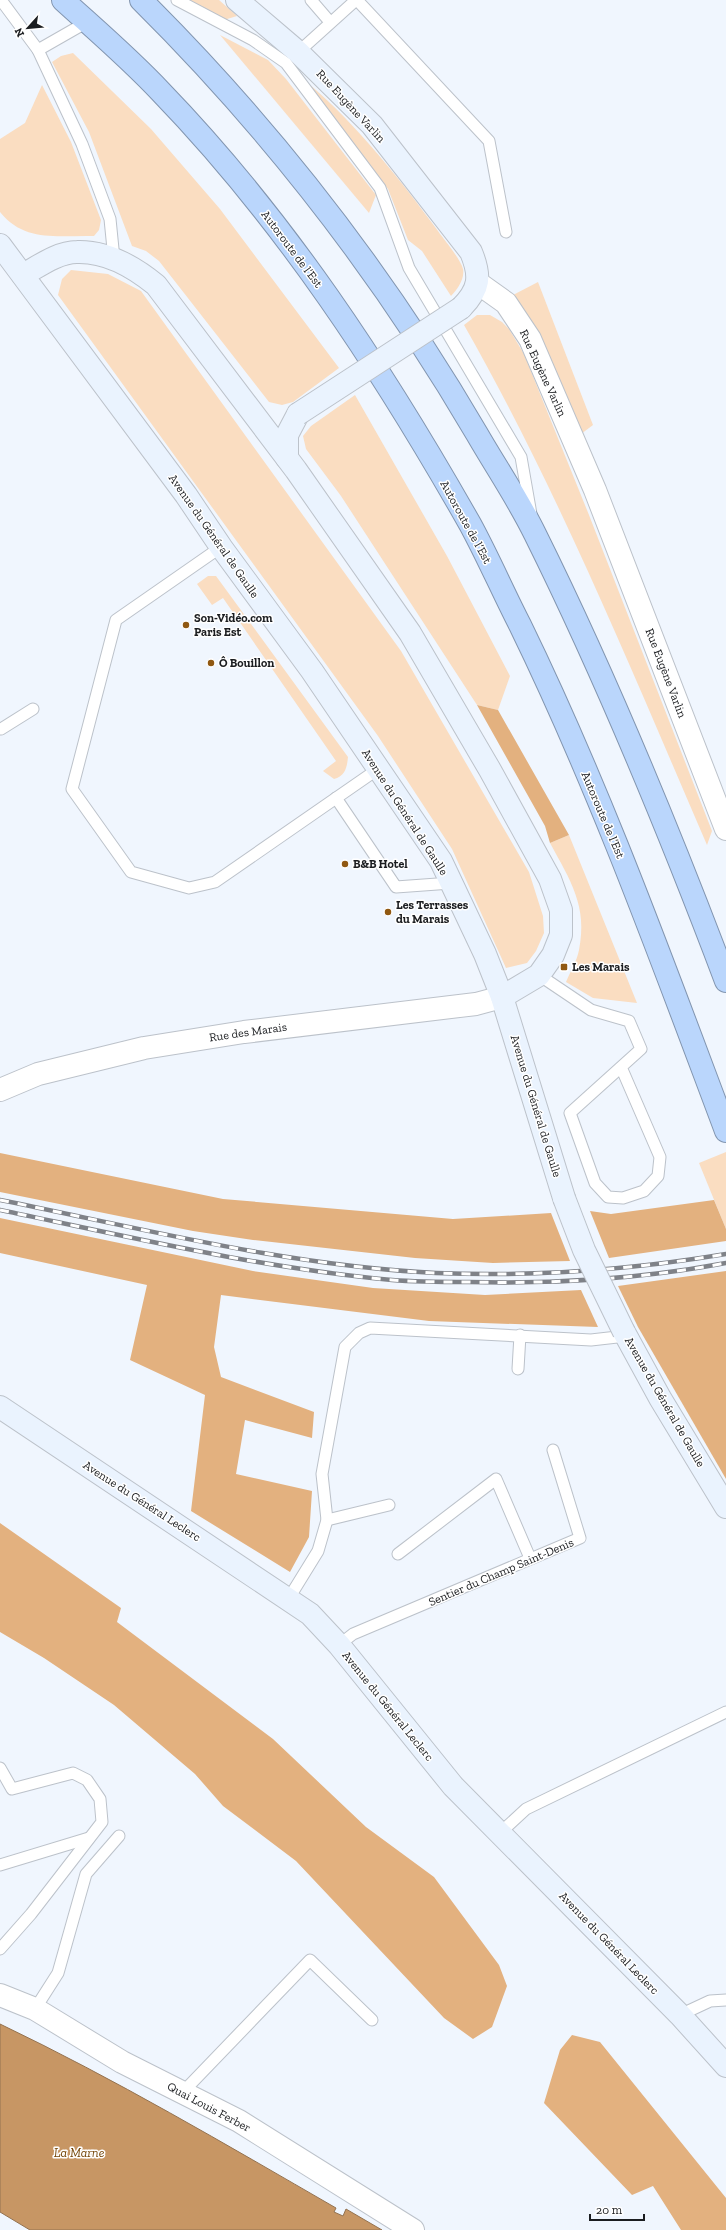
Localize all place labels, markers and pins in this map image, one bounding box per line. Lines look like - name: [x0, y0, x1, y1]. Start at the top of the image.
- place label: Son-Vidéo.com Paris Est: [194, 611, 273, 639]
- marker: Son-Vidéo.com Paris Est: [181, 620, 191, 630]
- place label: Ô Bouillon: [219, 656, 274, 670]
- marker: Ô Bouillon: [206, 658, 216, 668]
- place label: B&B Hotel: [353, 857, 408, 871]
- marker: B&B Hotel: [340, 859, 350, 869]
- place label: Les Terrasses du Marais: [396, 898, 469, 926]
- marker: Les Terrasses du Marais: [383, 907, 393, 917]
- place label: Les Marais: [572, 960, 630, 974]
- marker: Les Marais: [559, 962, 569, 972]

